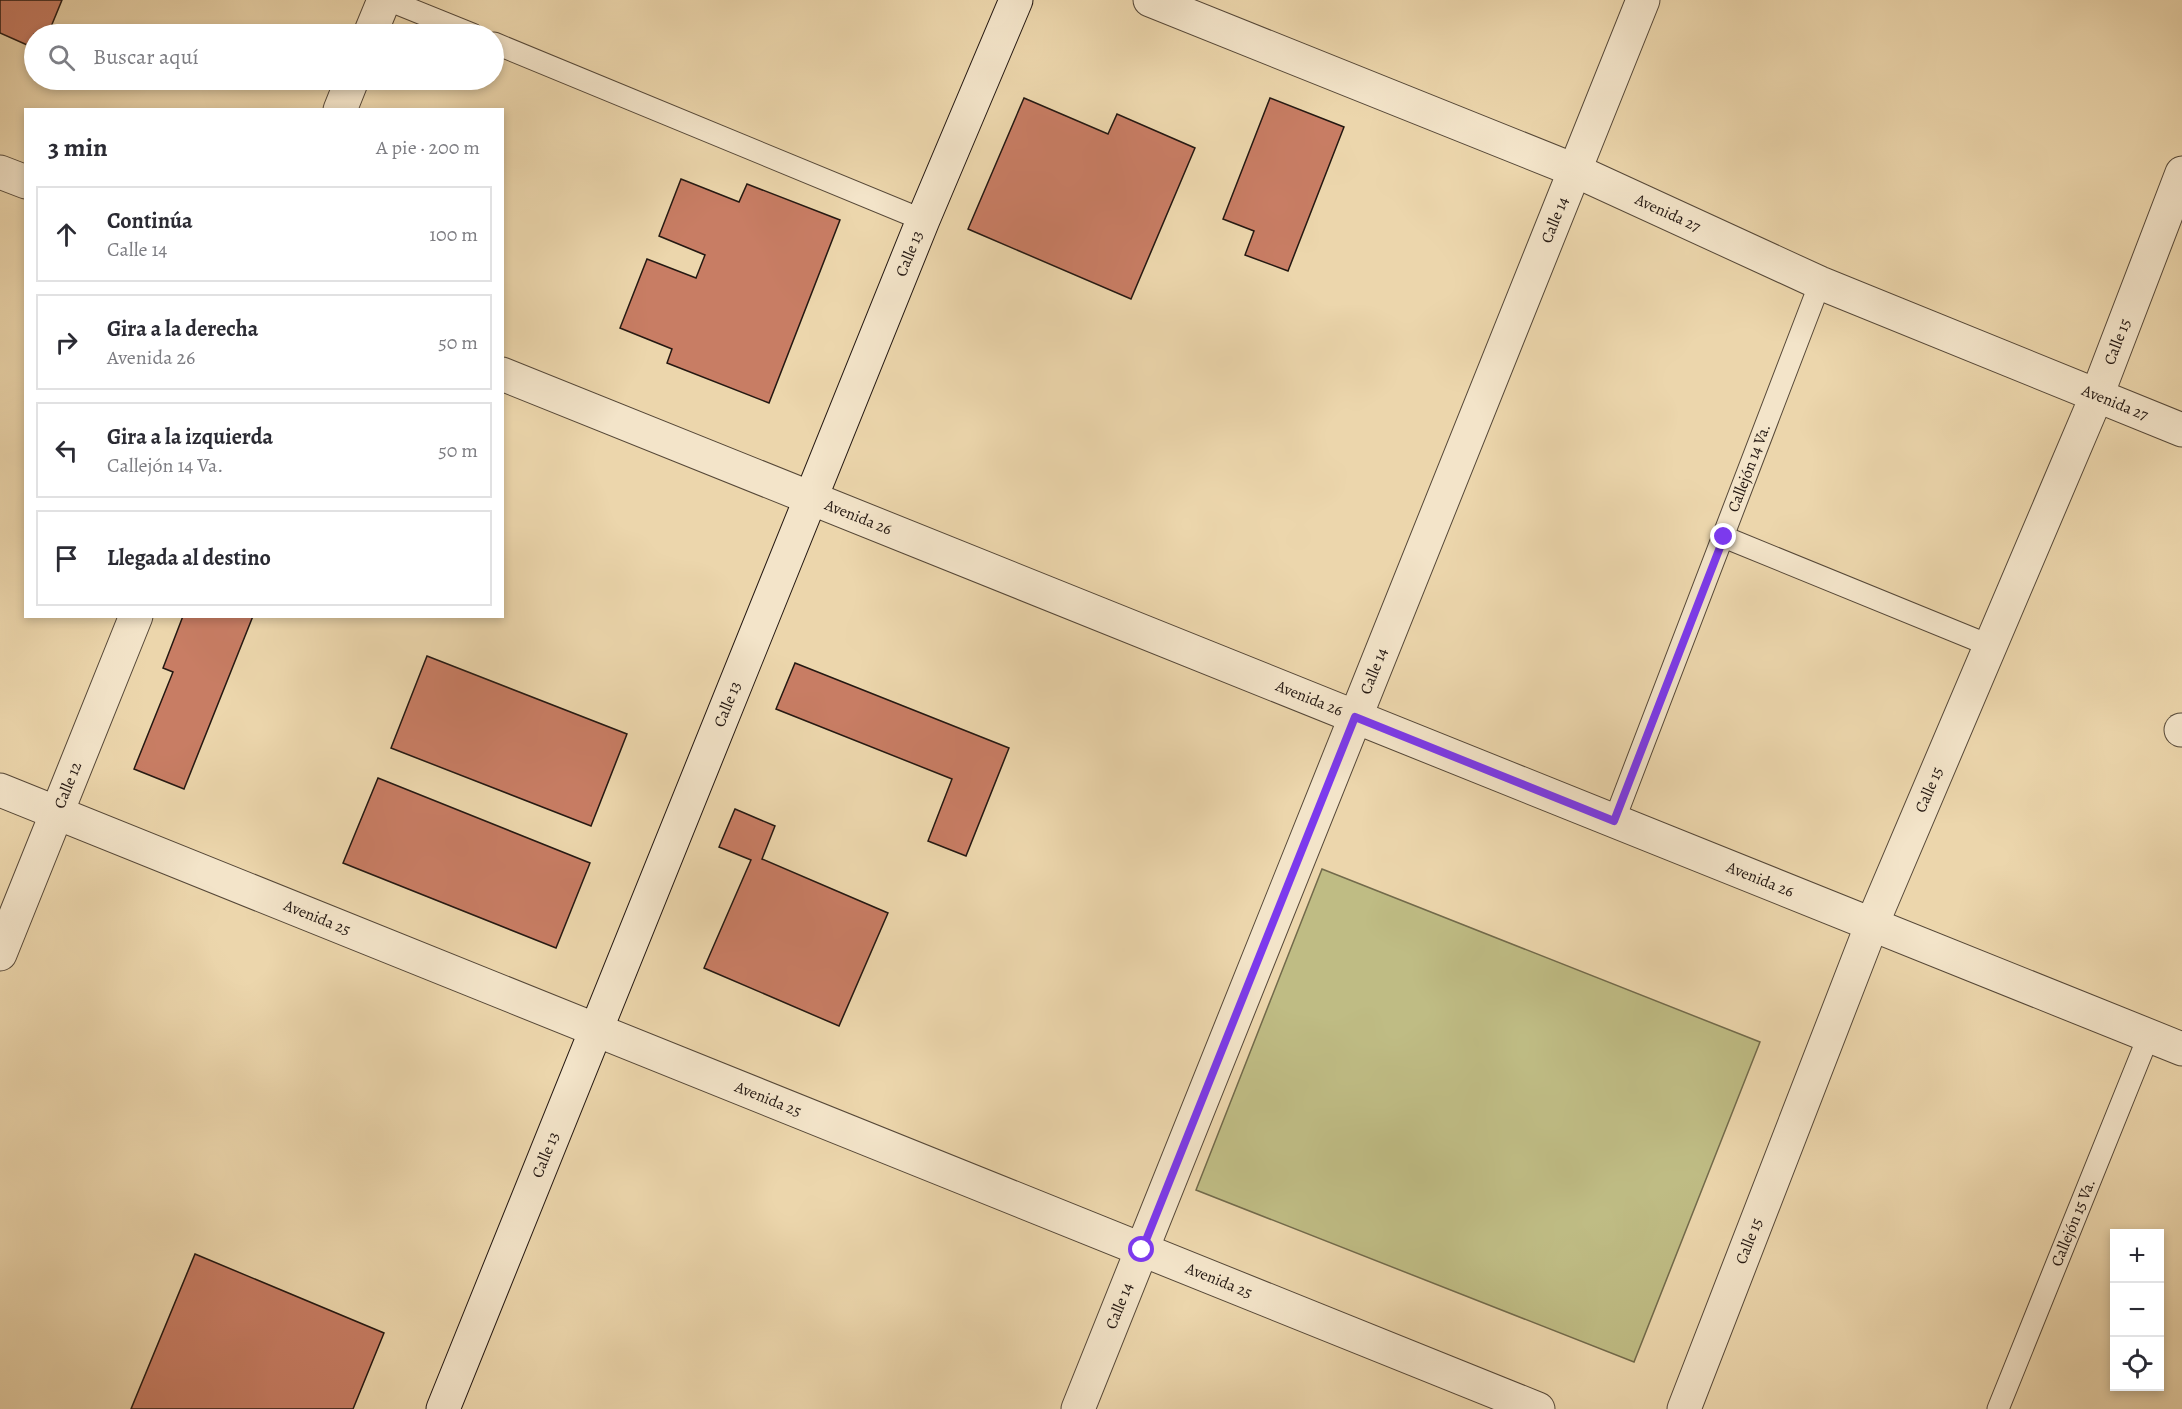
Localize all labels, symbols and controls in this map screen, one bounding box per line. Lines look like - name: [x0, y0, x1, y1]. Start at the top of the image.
- search box: [24, 24, 504, 90]
- icon: search: [45, 41, 78, 74]
- text: Buscar aquí: [93, 42, 199, 72]
- text: 3 min: [48, 130, 108, 165]
- text: A pie · 200 m: [376, 134, 480, 161]
- street label: Avenida 27: [1630, 188, 1704, 238]
- street label: Calle 14: [1536, 193, 1574, 247]
- text: Continúa: [107, 206, 193, 236]
- icon: ahead: [50, 218, 83, 251]
- text: 100 m: [429, 221, 478, 248]
- street label: Calle 13: [890, 227, 929, 280]
- text: Calle 14: [107, 236, 167, 263]
- text: Gira a la derecha: [107, 314, 258, 344]
- street label: Calle 15: [2099, 315, 2136, 368]
- icon: right: [50, 326, 83, 359]
- text: 50 m: [438, 329, 478, 356]
- text: Avenida 26: [107, 344, 195, 371]
- street label: Avenida 27: [2078, 379, 2152, 426]
- street label: Callejón 14 Va.: [1722, 421, 1776, 515]
- text: Gira a la izquierda: [107, 422, 273, 452]
- icon: left: [50, 434, 83, 467]
- text: 50 m: [438, 437, 478, 464]
- text: Callejón 14 Va.: [107, 452, 223, 479]
- street label: Avenida 26: [821, 493, 895, 541]
- route end: [1710, 523, 1736, 549]
- icon: arrive: [50, 542, 83, 575]
- text: Llegada al destino: [107, 543, 271, 573]
- street label: Calle 14: [1355, 645, 1393, 698]
- street label: Avenida 26: [1271, 675, 1346, 722]
- street label: Calle 13: [708, 678, 747, 731]
- street label: Calle 12: [49, 758, 87, 812]
- street label: Calle 15: [1910, 763, 1949, 816]
- street label: Avenida 26: [1722, 856, 1797, 903]
- street label: Avenida 25: [280, 894, 354, 941]
- street label: Avenida 25: [731, 1075, 805, 1122]
- street label: Calle 13: [526, 1129, 565, 1181]
- street label: Callejón 15 Va.: [2046, 1175, 2101, 1270]
- street label: Calle 15: [1730, 1215, 1768, 1268]
- map controls: [2110, 1229, 2164, 1391]
- button: +: [2110, 1229, 2164, 1283]
- route start: [1128, 1236, 1154, 1262]
- street label: Avenida 25: [1181, 1257, 1256, 1304]
- street label: Calle 14: [1100, 1279, 1139, 1333]
- button: −: [2110, 1283, 2164, 1337]
- button: locate: [2110, 1337, 2164, 1391]

